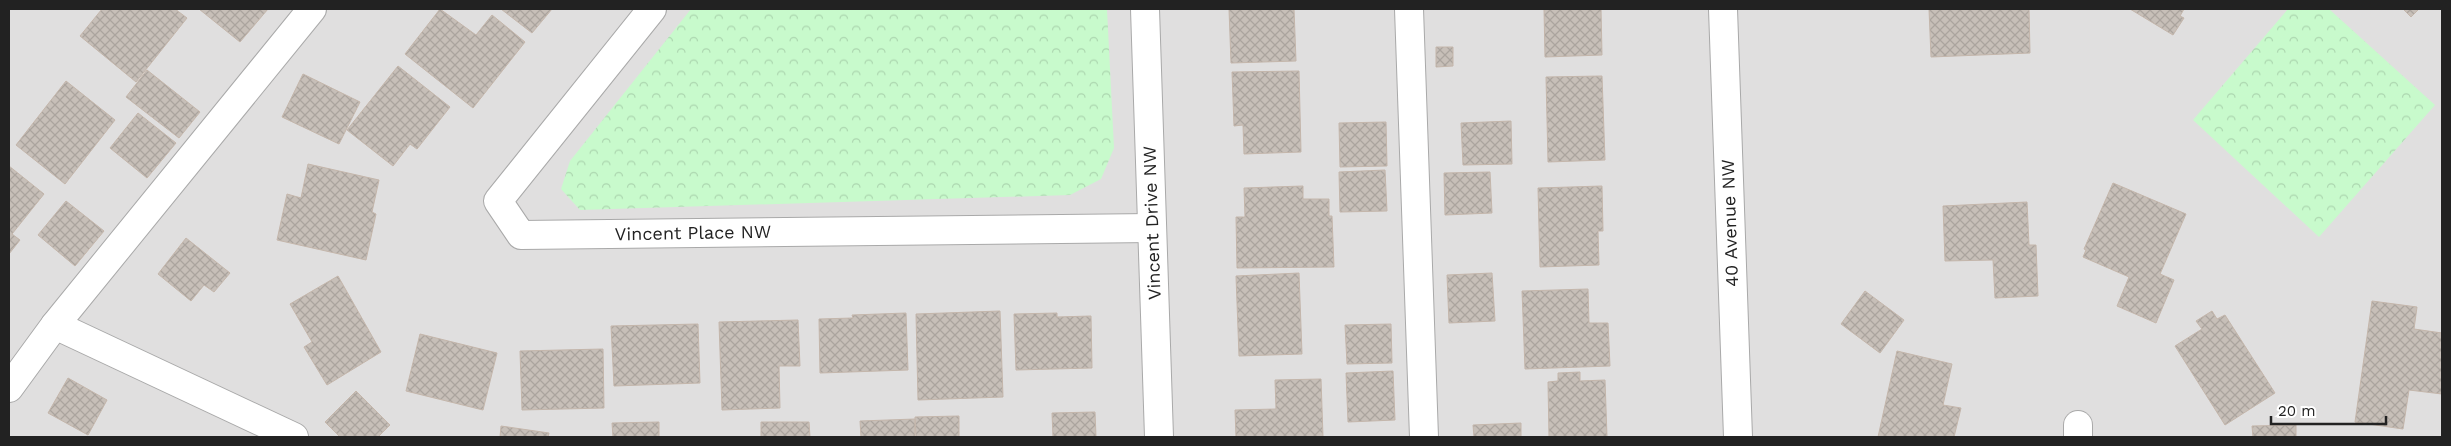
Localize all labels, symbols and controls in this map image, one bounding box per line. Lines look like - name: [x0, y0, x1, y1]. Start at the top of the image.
- street label: Vincent Drive NW: [1138, 146, 1165, 300]
- street label: 40 Avenue NW: [1717, 159, 1742, 287]
- street label: Vincent Place NW: [615, 221, 771, 244]
- scale bar: [2271, 394, 2386, 426]
- text: 20 m: [2278, 402, 2316, 420]

